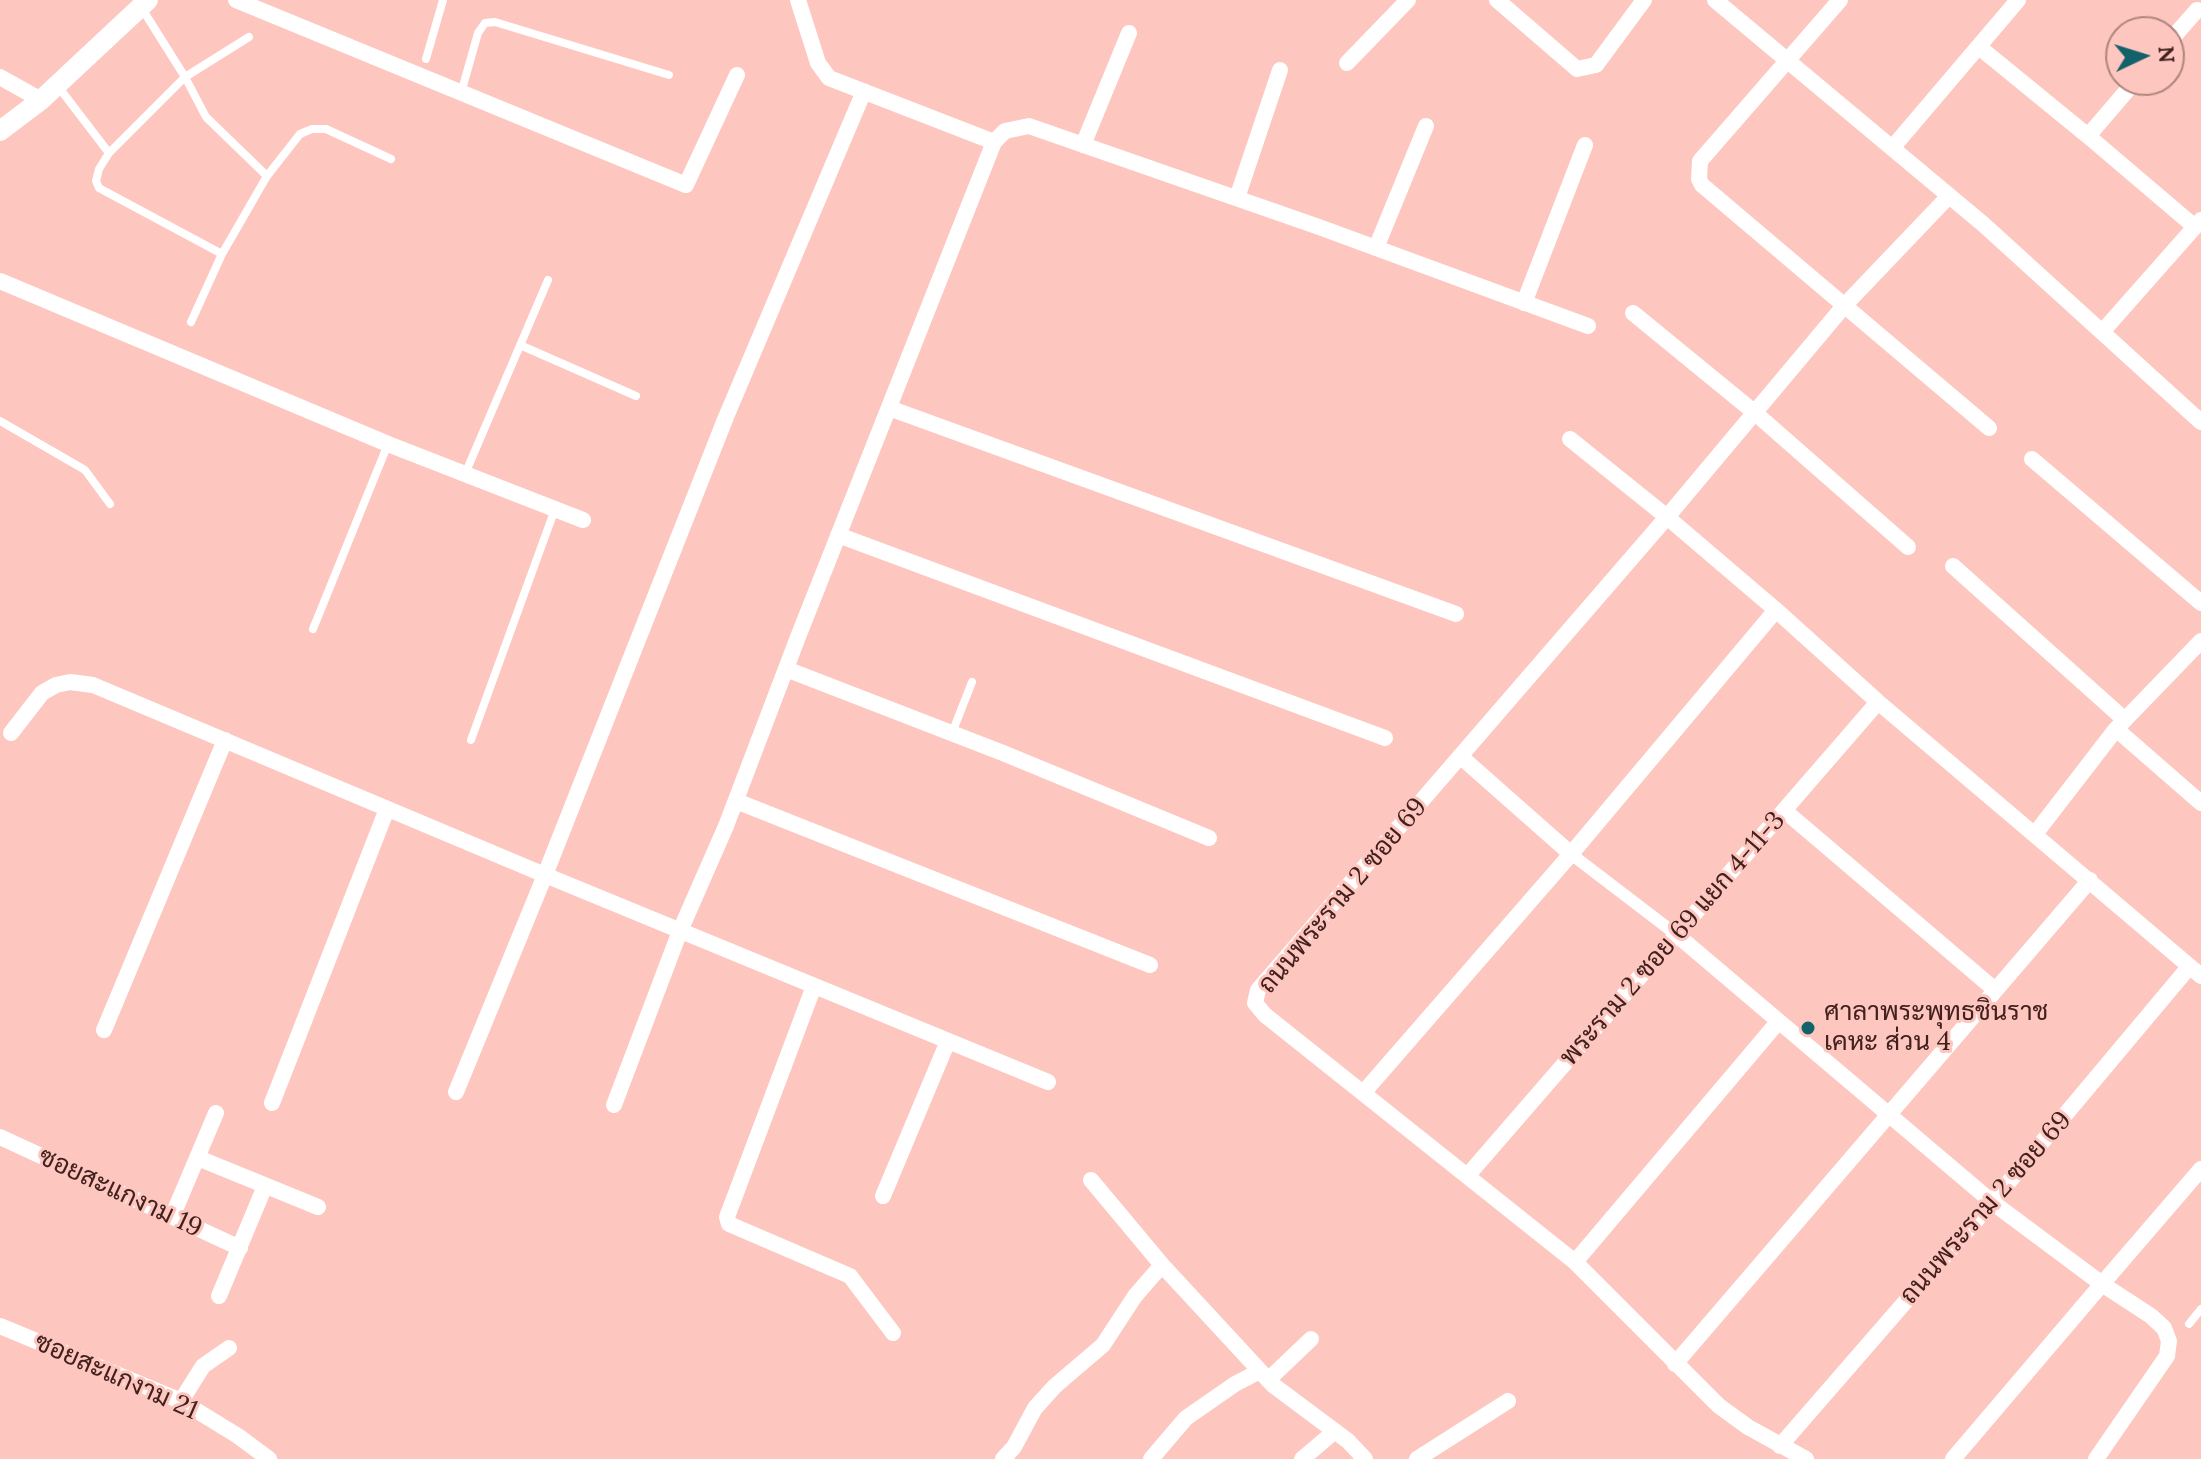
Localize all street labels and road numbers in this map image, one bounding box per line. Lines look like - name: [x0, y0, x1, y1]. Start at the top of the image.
- street label: ถนนพระราม 2 ซอย 69: [1252, 792, 1434, 1000]
- street label: พระราม 2 ซอย 69 แยก 4-11-3: [1554, 805, 1792, 1073]
- street label: ถนนพระราม 2 ซอย 69: [1894, 1105, 2078, 1311]
- street label: ซอยสะแกงาม 19: [33, 1141, 207, 1245]
- street label: ซอยสะแกงาม 21: [29, 1327, 203, 1427]

